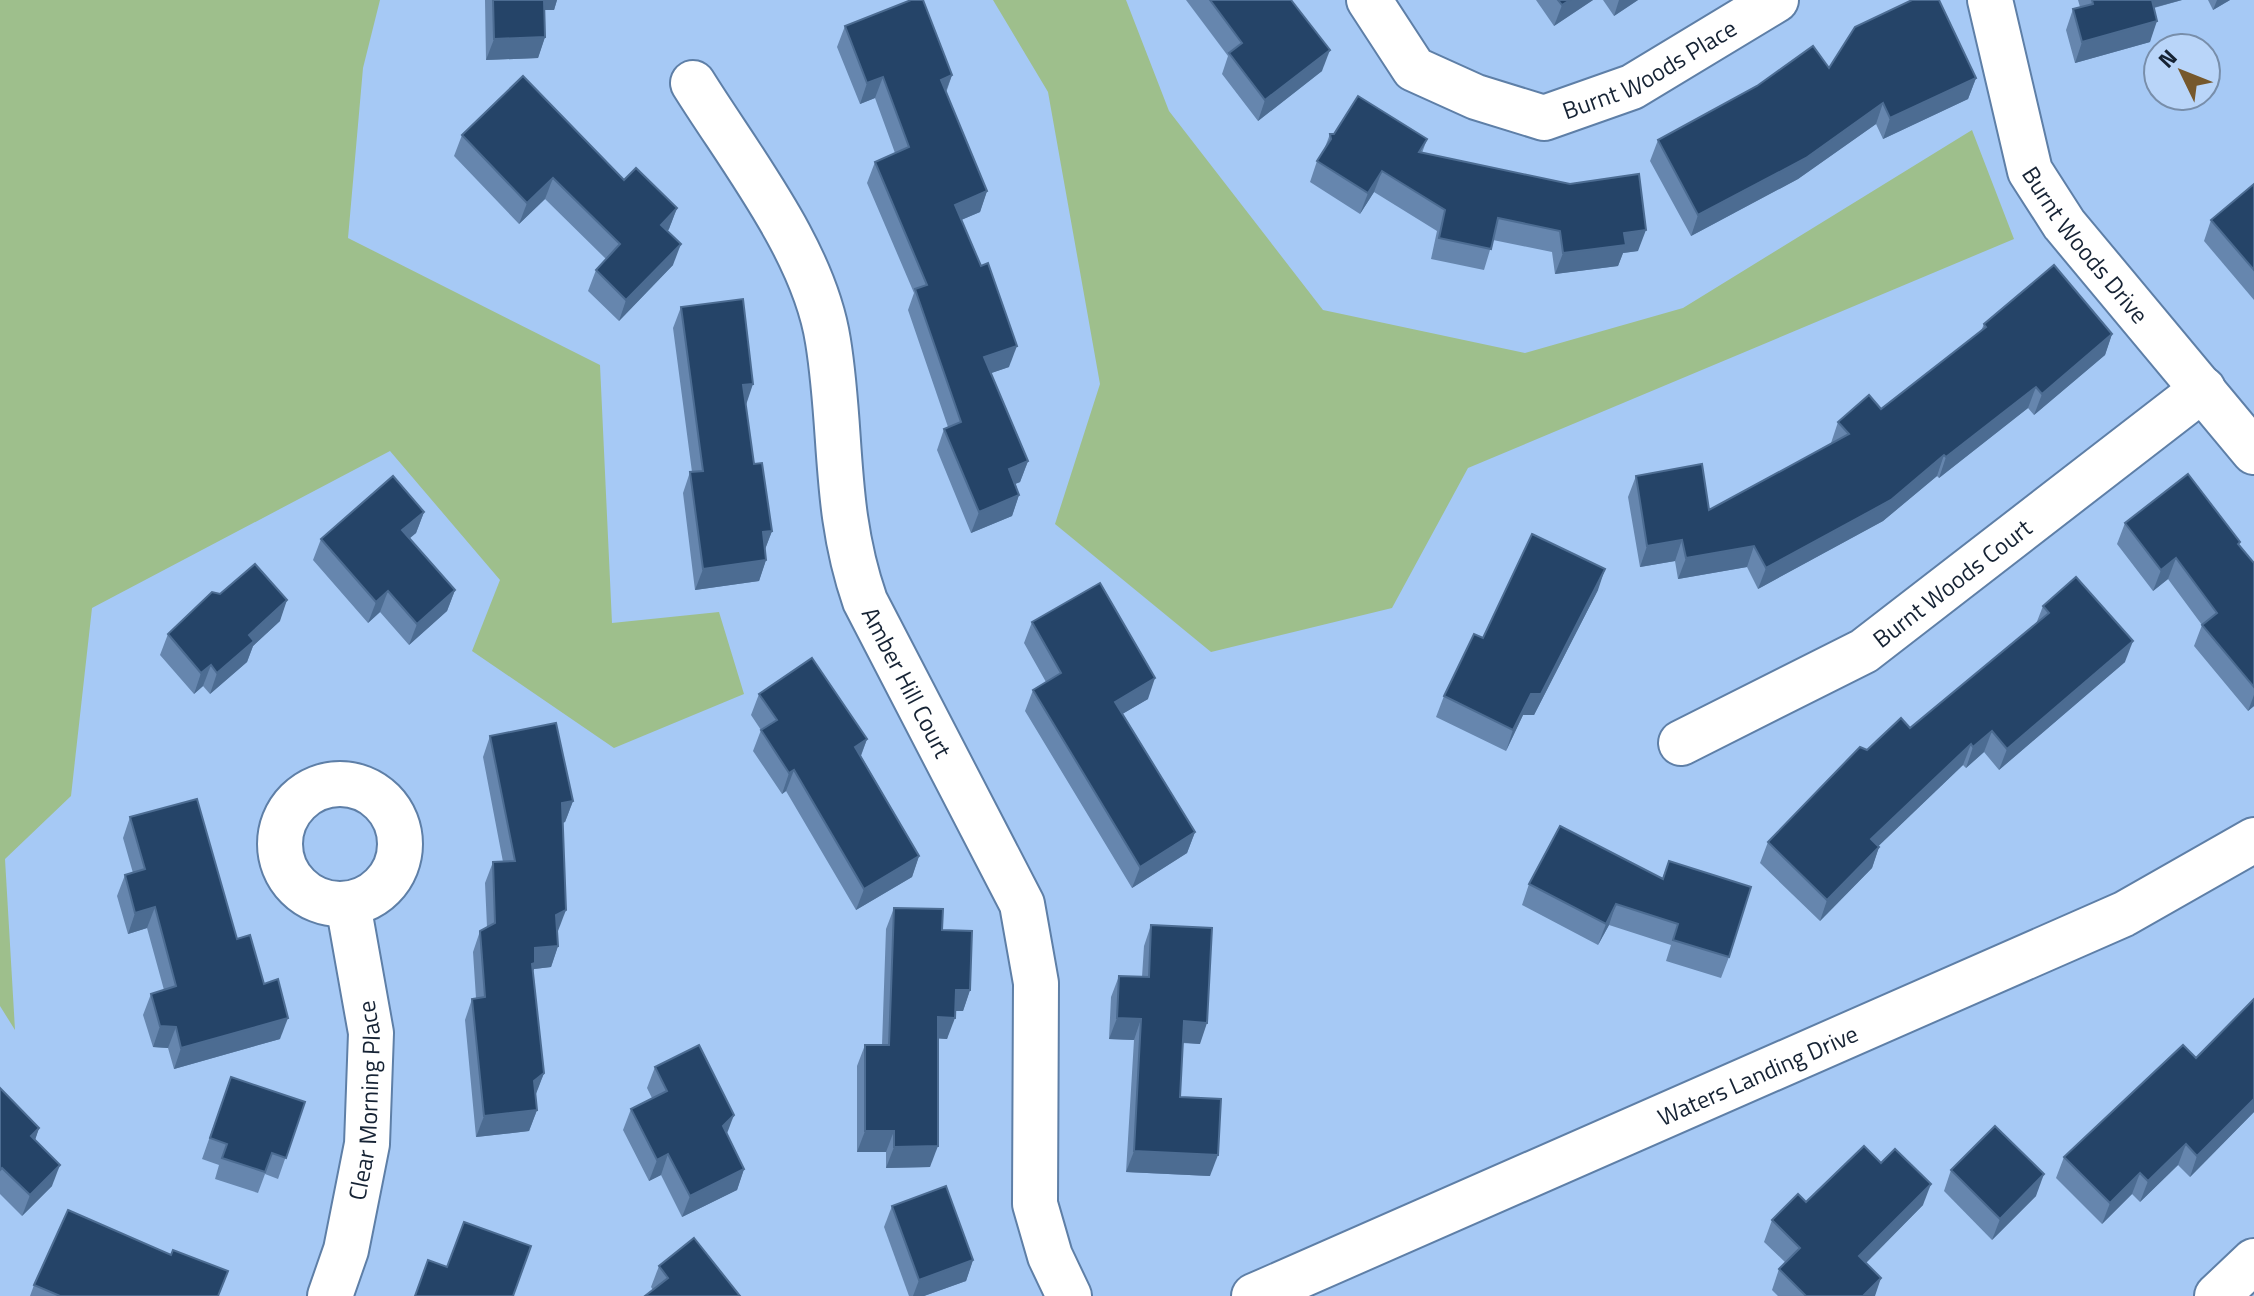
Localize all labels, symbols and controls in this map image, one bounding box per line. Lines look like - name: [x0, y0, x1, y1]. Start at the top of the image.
- street label: Burnt Woods Place: [1557, 10, 1743, 128]
- north arrow: [2142, 32, 2222, 112]
- text: N: [2150, 41, 2185, 76]
- street label: Burnt Woods Drive: [2013, 159, 2158, 331]
- street label: Burnt Woods Court: [1865, 509, 2040, 656]
- street label: Amber Hill Court: [853, 600, 961, 764]
- street label: Clear Morning Place: [338, 998, 389, 1203]
- street label: Waters Landing Drive: [1652, 1015, 1864, 1135]

